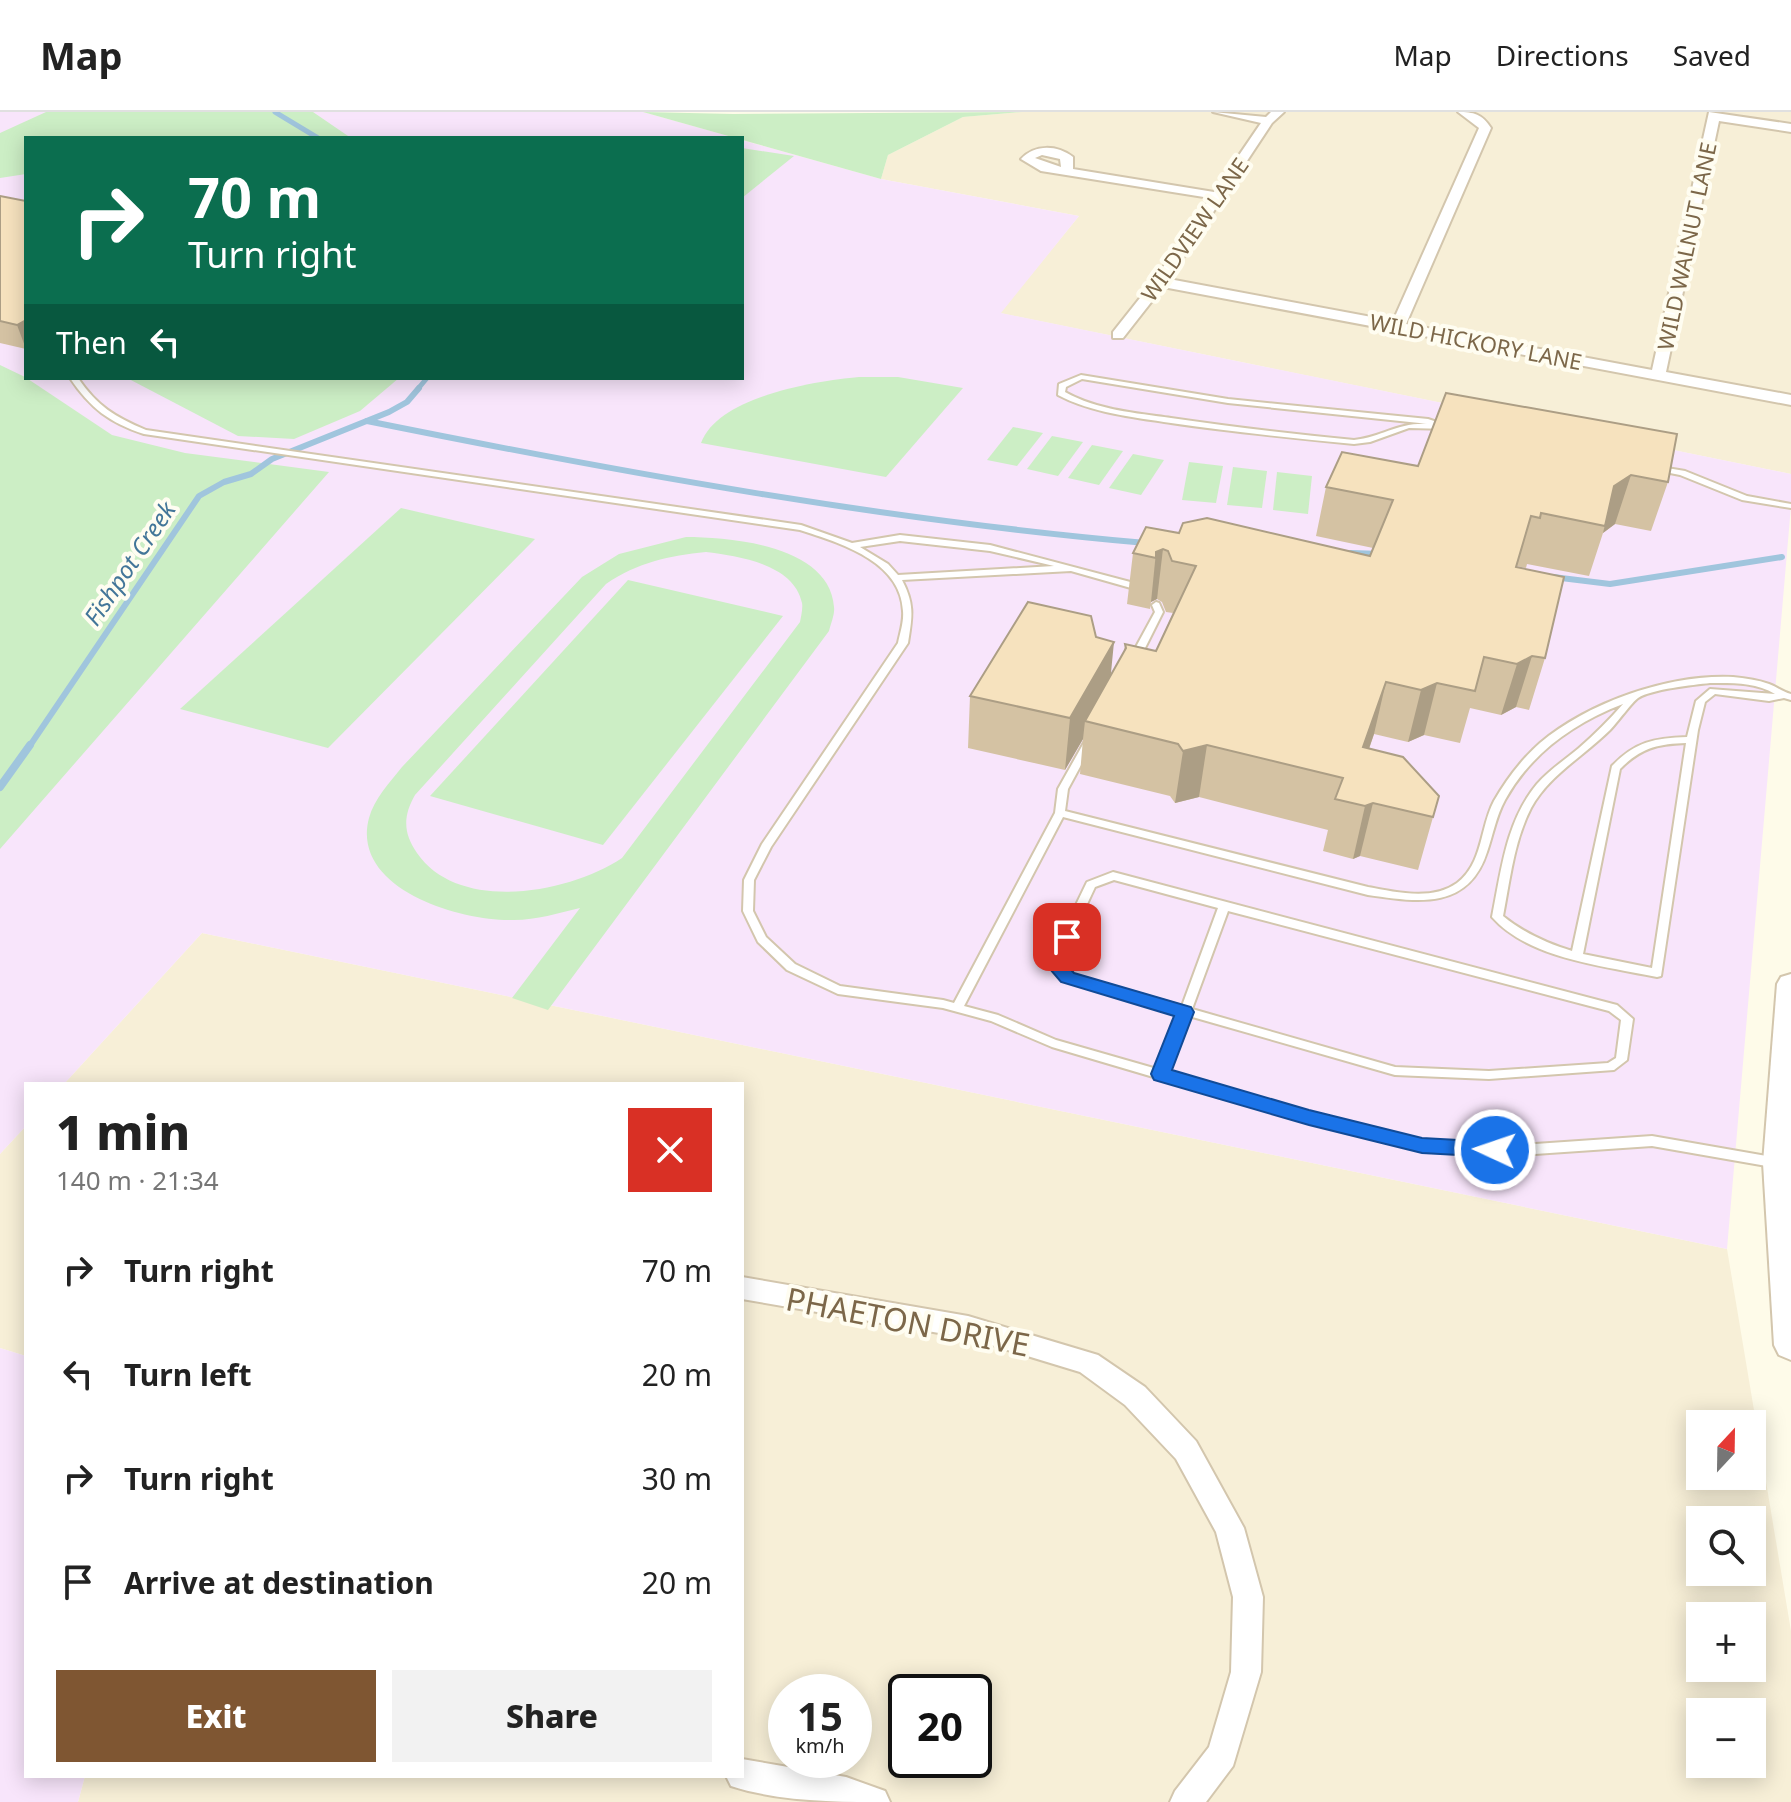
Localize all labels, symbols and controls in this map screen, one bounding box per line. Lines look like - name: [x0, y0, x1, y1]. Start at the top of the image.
- text: Map: [40, 29, 123, 81]
- text: Map: [1393, 36, 1452, 74]
- text: Directions: [1496, 36, 1629, 74]
- text: Saved: [1673, 36, 1751, 74]
- street label: WILD WALNUT LANE: [1649, 139, 1723, 353]
- street label: WILDVIEW LANE: [1133, 151, 1255, 307]
- text: 70 m: [188, 158, 321, 234]
- icon: right: [56, 168, 160, 272]
- text: Turn right: [188, 230, 356, 279]
- street label: WILD HICKORY LANE: [1367, 306, 1585, 376]
- icon: left: [143, 320, 187, 364]
- text: Then: [56, 322, 127, 363]
- water label: Fishpot Creek: [75, 494, 183, 631]
- pin: [1033, 903, 1101, 971]
- icon: arrive: [1045, 915, 1089, 959]
- text: 1 min: [56, 1099, 190, 1164]
- button: close: [628, 1108, 712, 1192]
- position arrow: [1453, 1108, 1537, 1192]
- text: 140 m · 21:34: [56, 1162, 219, 1198]
- icon: right: [56, 1248, 100, 1292]
- text: Turn right: [124, 1250, 274, 1291]
- text: 70 m: [642, 1250, 712, 1291]
- street label: PHAETON DRIVE: [783, 1276, 1033, 1366]
- icon: left: [56, 1352, 100, 1396]
- text: Turn left: [124, 1354, 252, 1395]
- text: 20 m: [642, 1354, 712, 1395]
- north arrow: [1686, 1410, 1766, 1490]
- map controls: [1686, 1410, 1766, 1778]
- icon: right: [56, 1456, 100, 1500]
- text: Turn right: [124, 1458, 274, 1499]
- text: 30 m: [642, 1458, 712, 1499]
- button: search: [1686, 1506, 1766, 1586]
- icon: arrive: [56, 1560, 100, 1604]
- text: Arrive at destination: [124, 1562, 434, 1603]
- text: 20 m: [642, 1562, 712, 1603]
- button: +: [1686, 1602, 1766, 1682]
- button: Exit: [56, 1670, 376, 1762]
- button: Share: [392, 1670, 712, 1762]
- speed limit sign: 20: [888, 1674, 992, 1778]
- text: 15: [797, 1688, 843, 1743]
- button: −: [1686, 1698, 1766, 1778]
- text: km/h: [795, 1732, 845, 1759]

